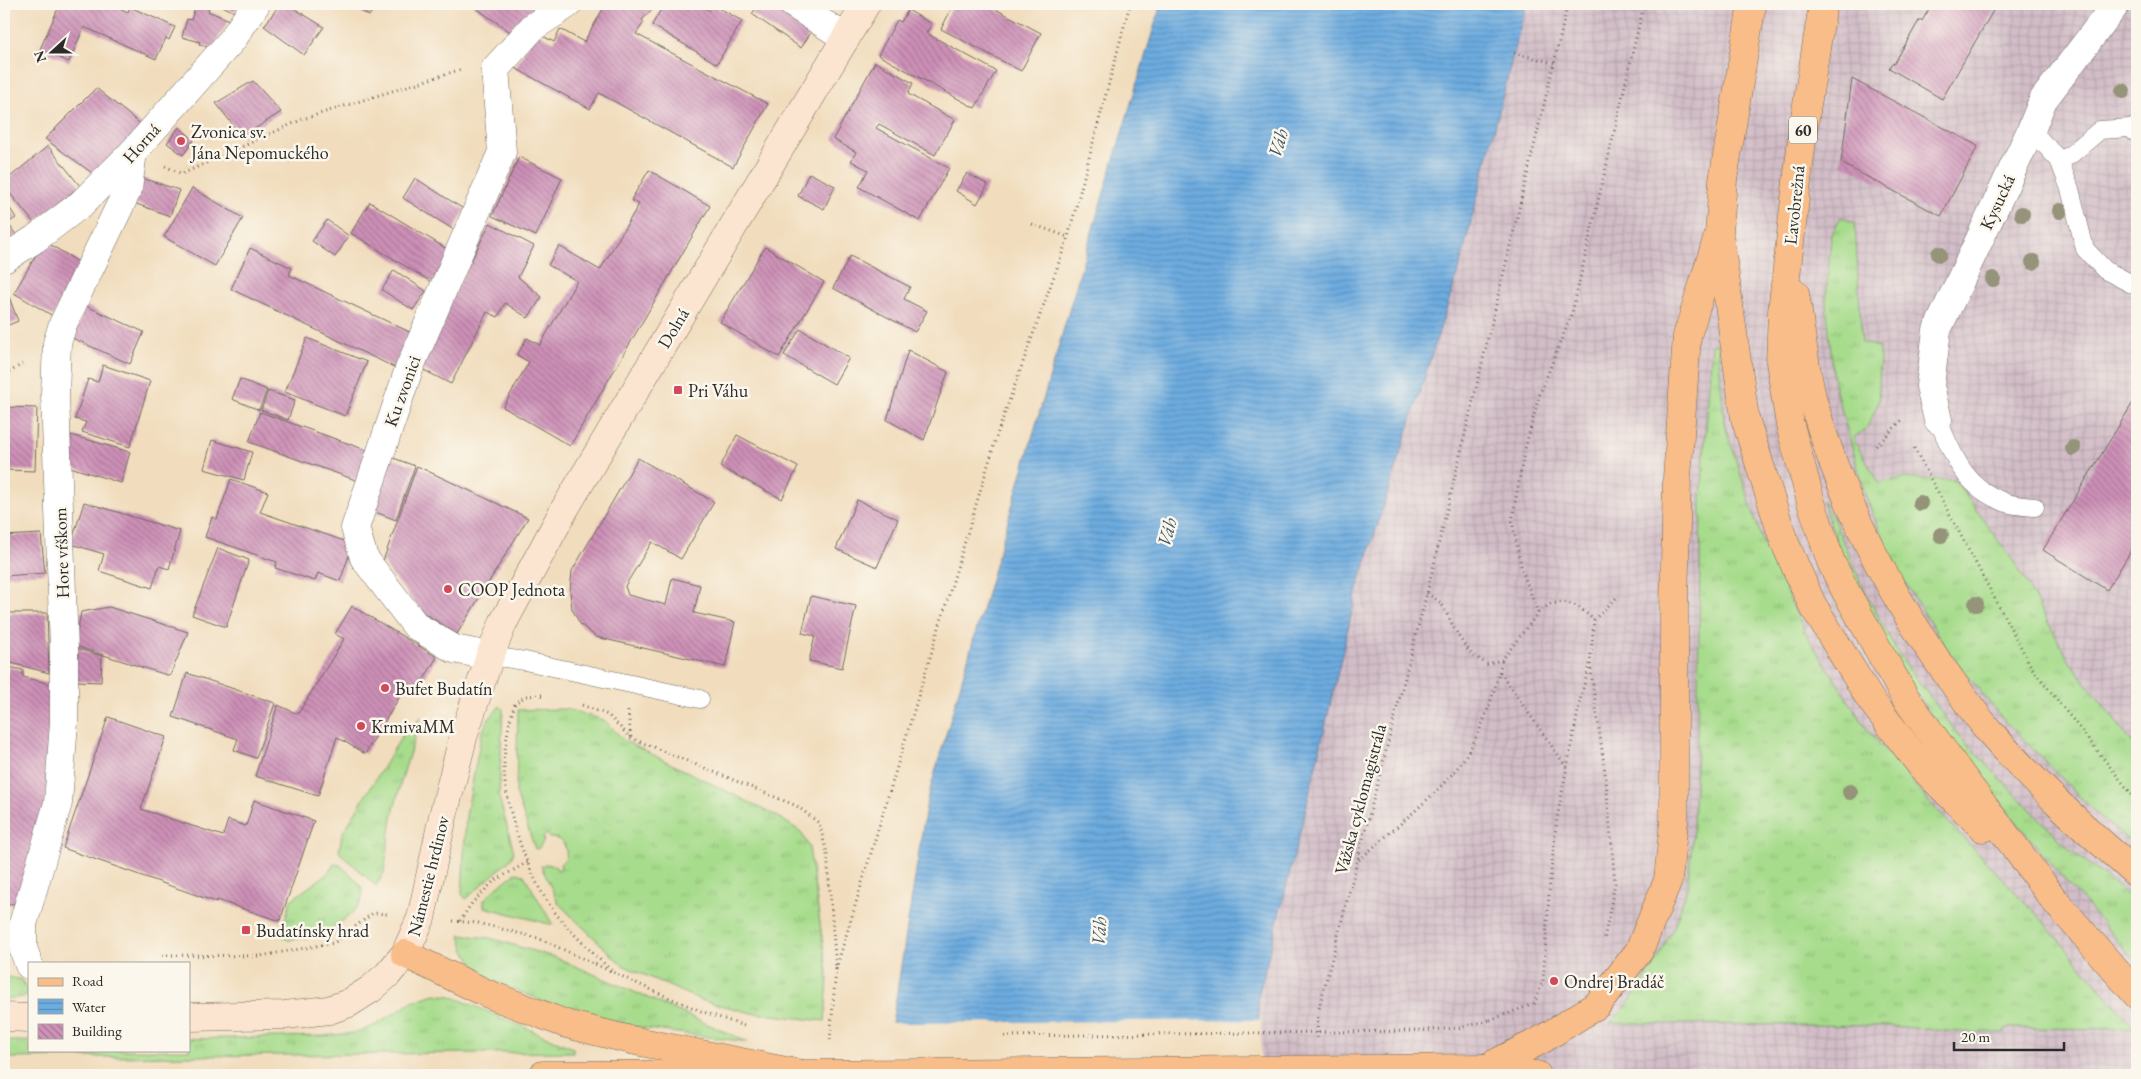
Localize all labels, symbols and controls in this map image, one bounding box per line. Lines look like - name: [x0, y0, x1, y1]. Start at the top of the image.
- north arrow: [28, 28, 78, 78]
- text: N: [29, 48, 50, 65]
- road number: 60: [1789, 116, 1817, 144]
- street label: Horná: [117, 118, 166, 168]
- place label: Zvonica sv. Jána Nepomuckého: [189, 120, 329, 164]
- water label: Váh: [1262, 126, 1294, 160]
- marker: Zvonica sv. Jána Nepomuckého: [175, 135, 187, 147]
- street label: Ľavobrežná: [1778, 163, 1810, 246]
- street label: Kysucká: [1974, 170, 2020, 233]
- street label: Dolná: [652, 303, 694, 352]
- street label: Ku zvonici: [379, 352, 426, 430]
- place label: Pri Váhu: [688, 379, 749, 402]
- marker: Pri Váhu: [672, 384, 684, 396]
- street label: Hore vŕškom: [48, 507, 74, 599]
- water label: Váh: [1151, 515, 1183, 549]
- place label: COOP Jednota: [458, 578, 566, 601]
- marker: COOP Jednota: [442, 583, 454, 595]
- place label: Bufet Budatín: [395, 677, 493, 700]
- marker: Bufet Budatín: [379, 682, 391, 694]
- place label: KrmivaMM: [371, 715, 455, 738]
- marker: KrmivaMM: [355, 720, 367, 732]
- street label: Vážska cyklomagistrála: [1329, 720, 1391, 877]
- street label: Námestie hrdinov: [402, 813, 454, 939]
- water label: Váh: [1086, 916, 1112, 946]
- place label: Budatínsky hrad: [256, 919, 370, 942]
- marker: Budatínsky hrad: [240, 924, 252, 936]
- legend: [28, 962, 190, 1052]
- place label: Ondrej Bradáč: [1564, 970, 1664, 993]
- text: Road: [72, 971, 104, 990]
- marker: Ondrej Bradáč: [1548, 975, 1560, 987]
- text: Water: [72, 997, 106, 1016]
- scale bar: [1954, 1019, 2064, 1051]
- text: Building: [72, 1021, 122, 1040]
- text: 20 m: [1961, 1027, 1990, 1046]

